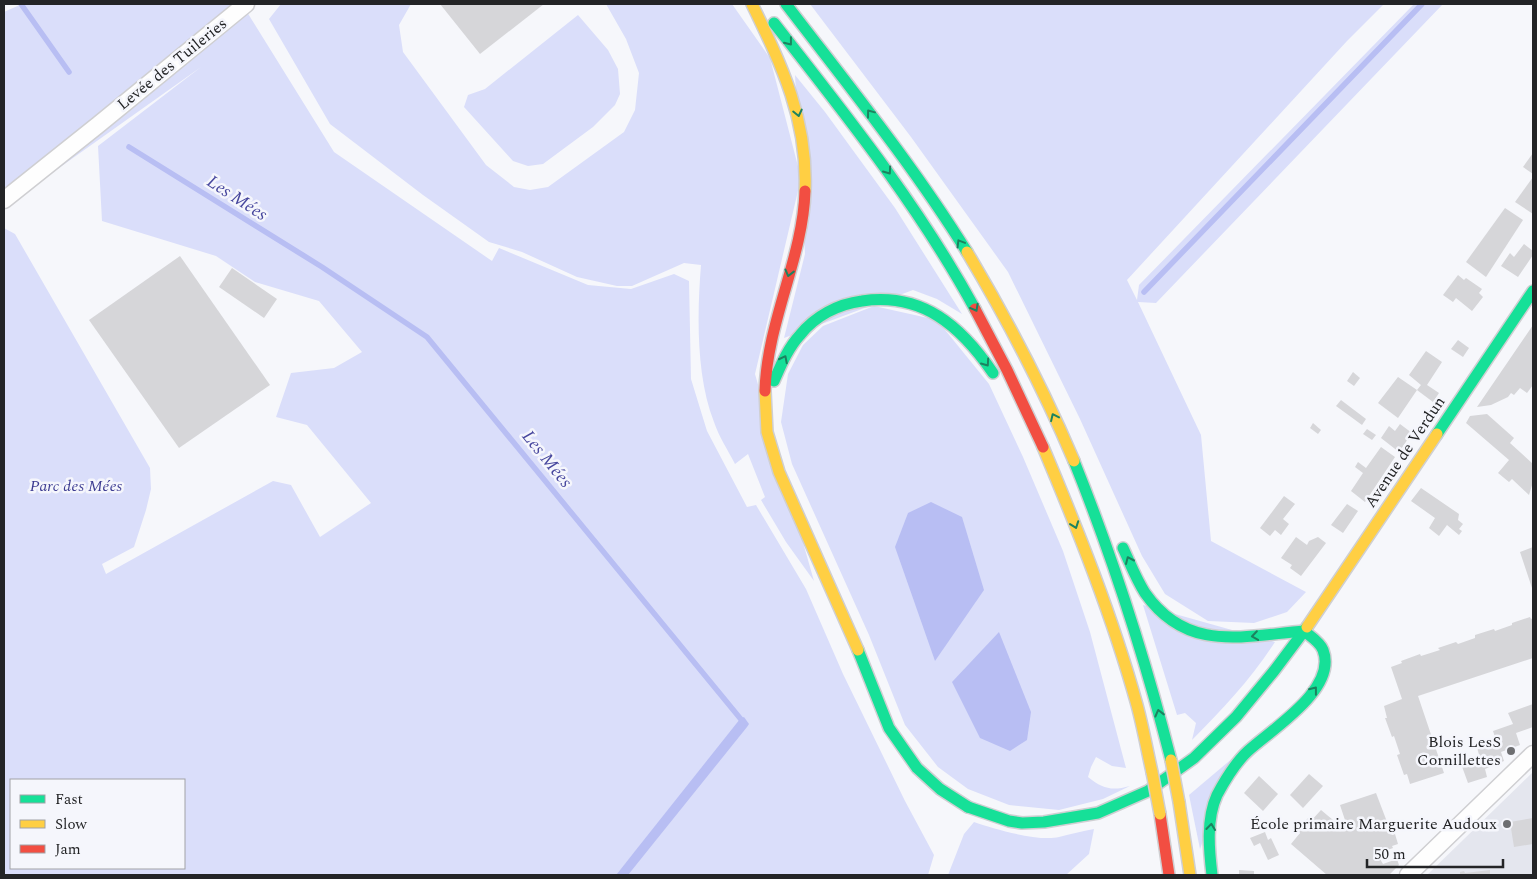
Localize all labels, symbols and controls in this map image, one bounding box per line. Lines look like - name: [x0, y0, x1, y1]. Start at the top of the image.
- street label: Levée des Tuileries: [112, 12, 232, 116]
- one-way arrow: [783, 36, 791, 45]
- one-way arrow: [792, 108, 803, 117]
- one-way arrow: [867, 110, 875, 119]
- one-way arrow: [882, 165, 891, 175]
- water label: Les Mées: [201, 168, 273, 228]
- one-way arrow: [957, 239, 967, 248]
- one-way arrow: [784, 268, 794, 276]
- one-way arrow: [968, 303, 978, 312]
- one-way arrow: [778, 355, 788, 364]
- one-way arrow: [980, 358, 989, 367]
- street label: Avenue de Verdun: [1359, 391, 1451, 513]
- one-way arrow: [1049, 413, 1060, 422]
- water label: Les Mées: [515, 424, 579, 494]
- park label: Parc des Mées: [30, 474, 122, 498]
- one-way arrow: [1069, 520, 1079, 529]
- one-way arrow: [1124, 556, 1135, 565]
- one-way arrow: [1251, 630, 1260, 640]
- one-way arrow: [1309, 687, 1317, 696]
- one-way arrow: [1154, 708, 1165, 717]
- place label: Blois LesS Cornillettes: [1417, 730, 1501, 772]
- marker: Blois LesS Cornillettes: [1505, 745, 1517, 757]
- legend: [10, 779, 185, 869]
- text: Fast: [55, 788, 83, 811]
- place label: École primaire Marguerite Audoux: [1250, 812, 1497, 836]
- text: Slow: [55, 813, 87, 836]
- marker: École primaire Marguerite Audoux: [1501, 818, 1513, 830]
- one-way arrow: [1206, 822, 1217, 830]
- scale bar: [1367, 836, 1503, 868]
- text: Jam: [55, 838, 81, 861]
- text: 50 m: [1374, 843, 1406, 866]

